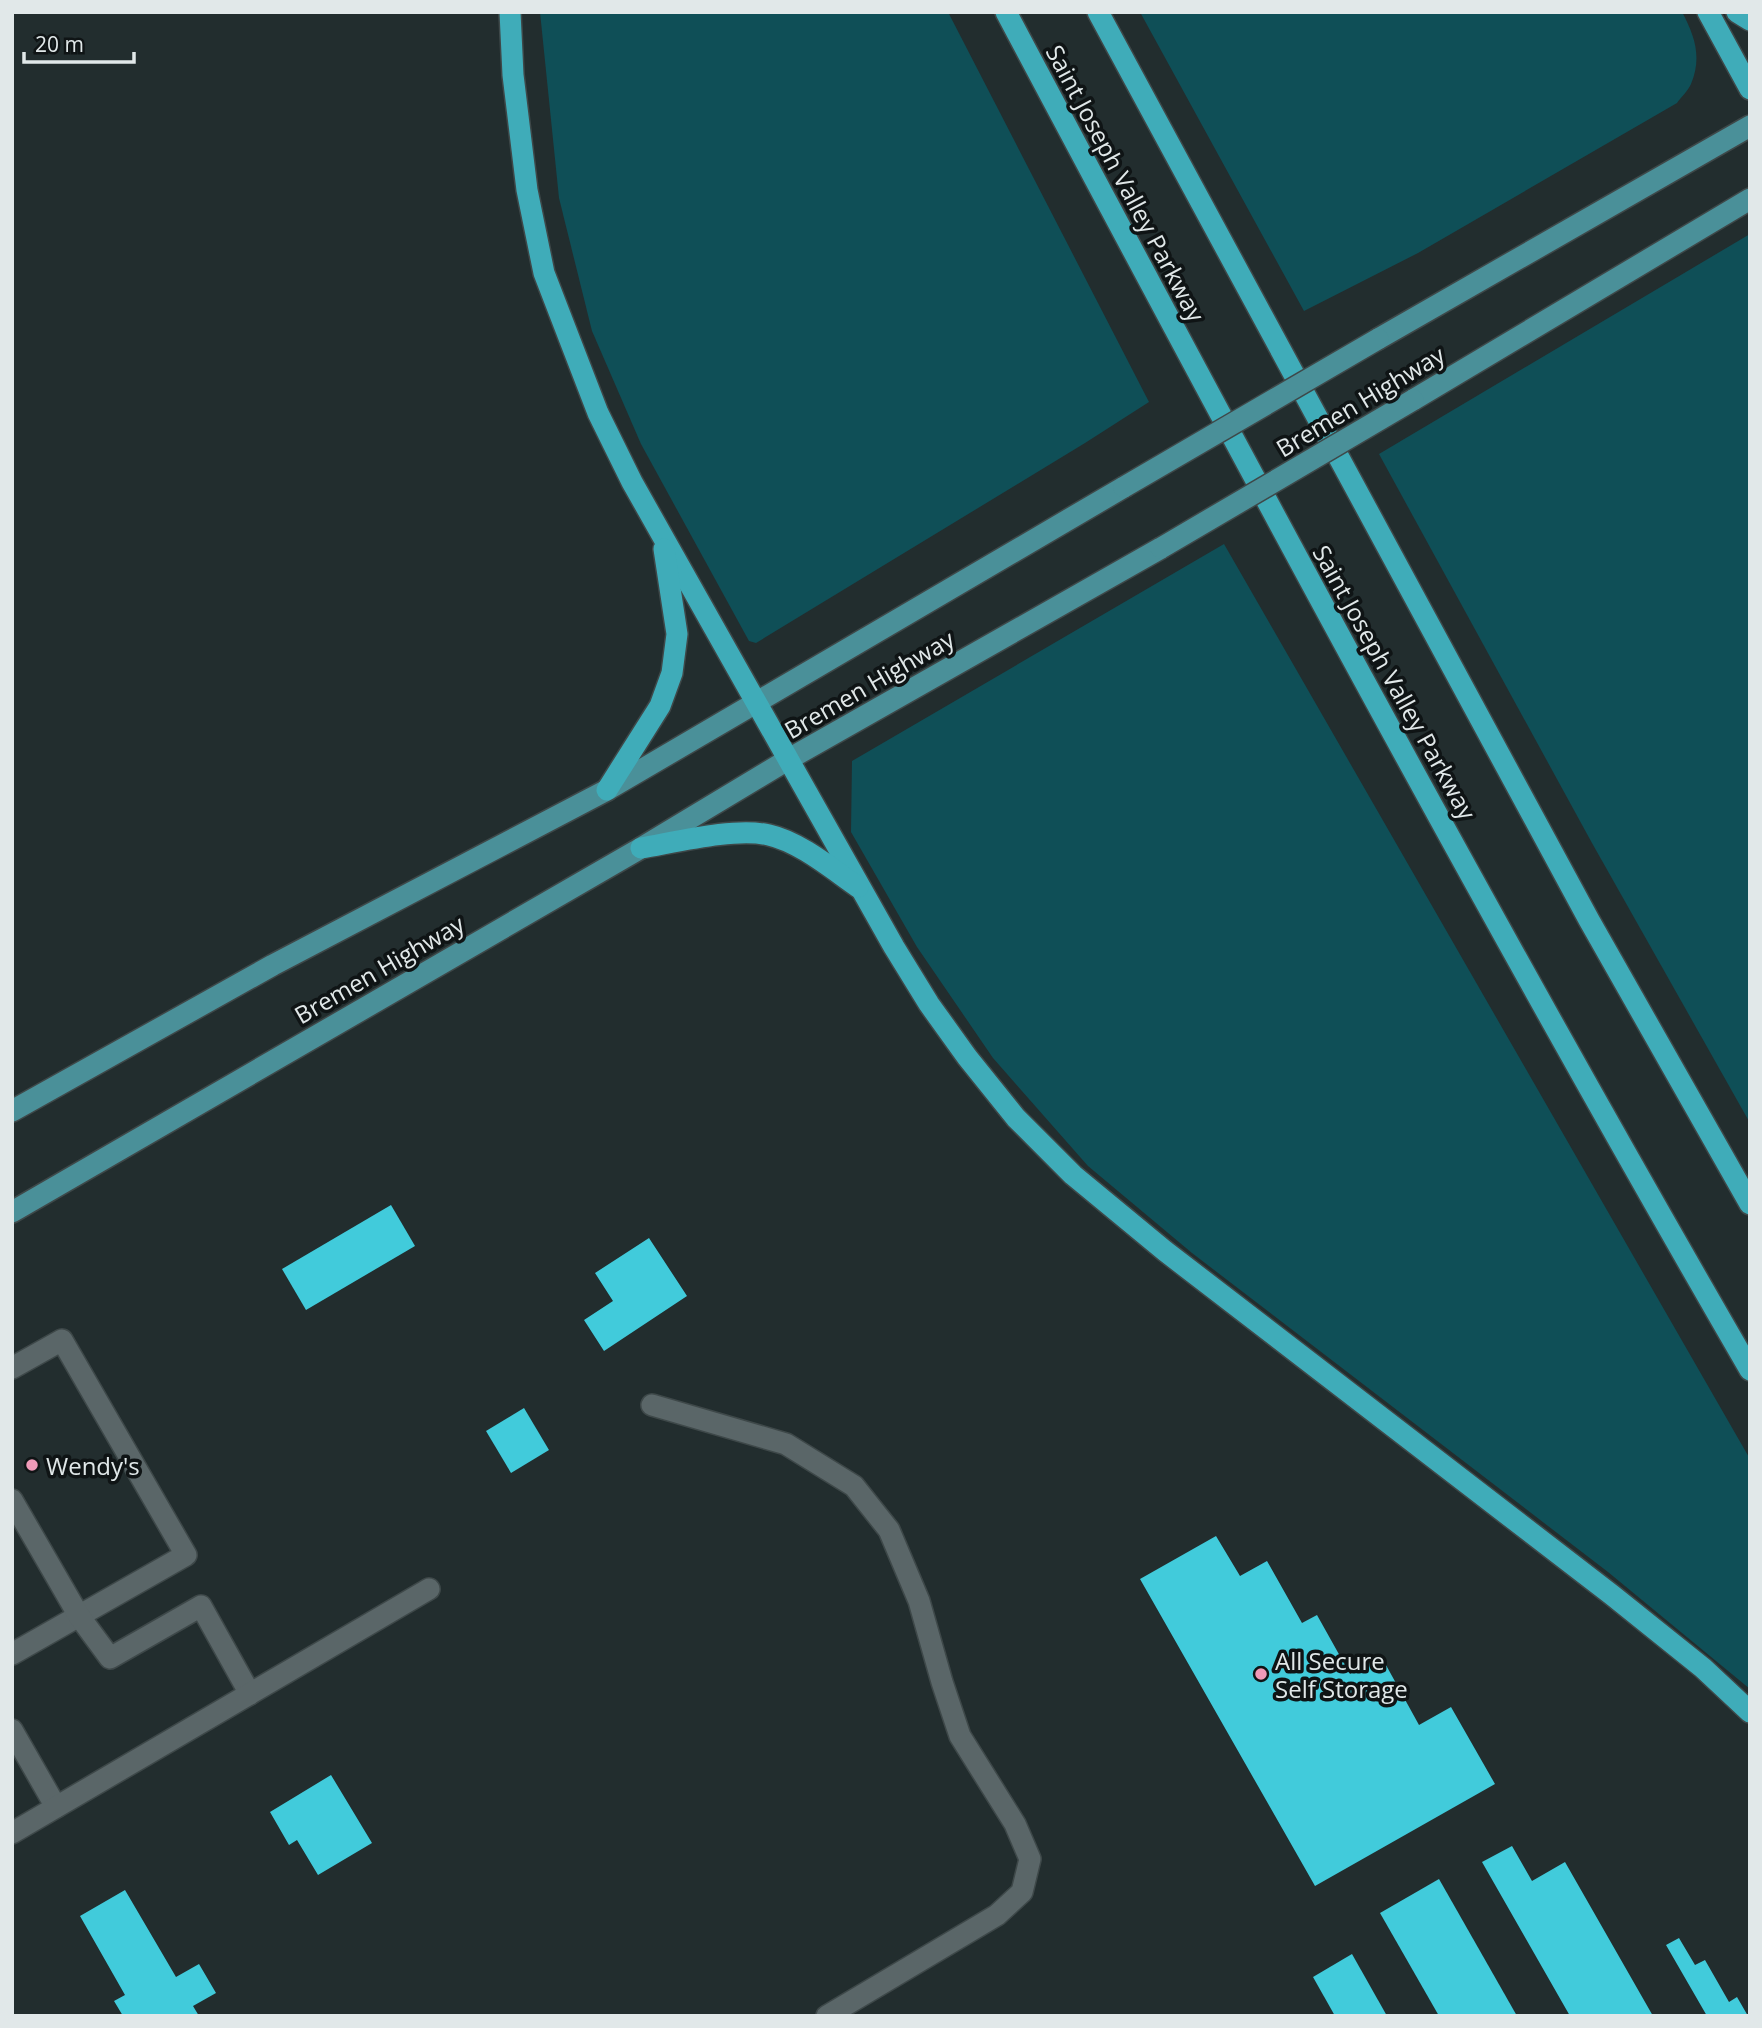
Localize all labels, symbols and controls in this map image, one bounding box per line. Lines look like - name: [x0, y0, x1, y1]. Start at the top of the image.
- scale bar: [24, 21, 135, 65]
- text: 20 m: [35, 30, 84, 58]
- street label: Saint Joseph Valley Parkway: [1039, 39, 1214, 328]
- street label: Bremen Highway: [1270, 337, 1451, 464]
- street label: Saint Joseph Valley Parkway: [1306, 539, 1485, 826]
- street label: Bremen Highway: [778, 621, 961, 746]
- street label: Bremen Highway: [288, 906, 471, 1031]
- place label: Wendy's: [46, 1449, 140, 1482]
- marker: Wendy's: [24, 1457, 40, 1473]
- place label: All Secure Self Storage: [1275, 1644, 1408, 1705]
- marker: All Secure Self Storage: [1253, 1666, 1269, 1682]

